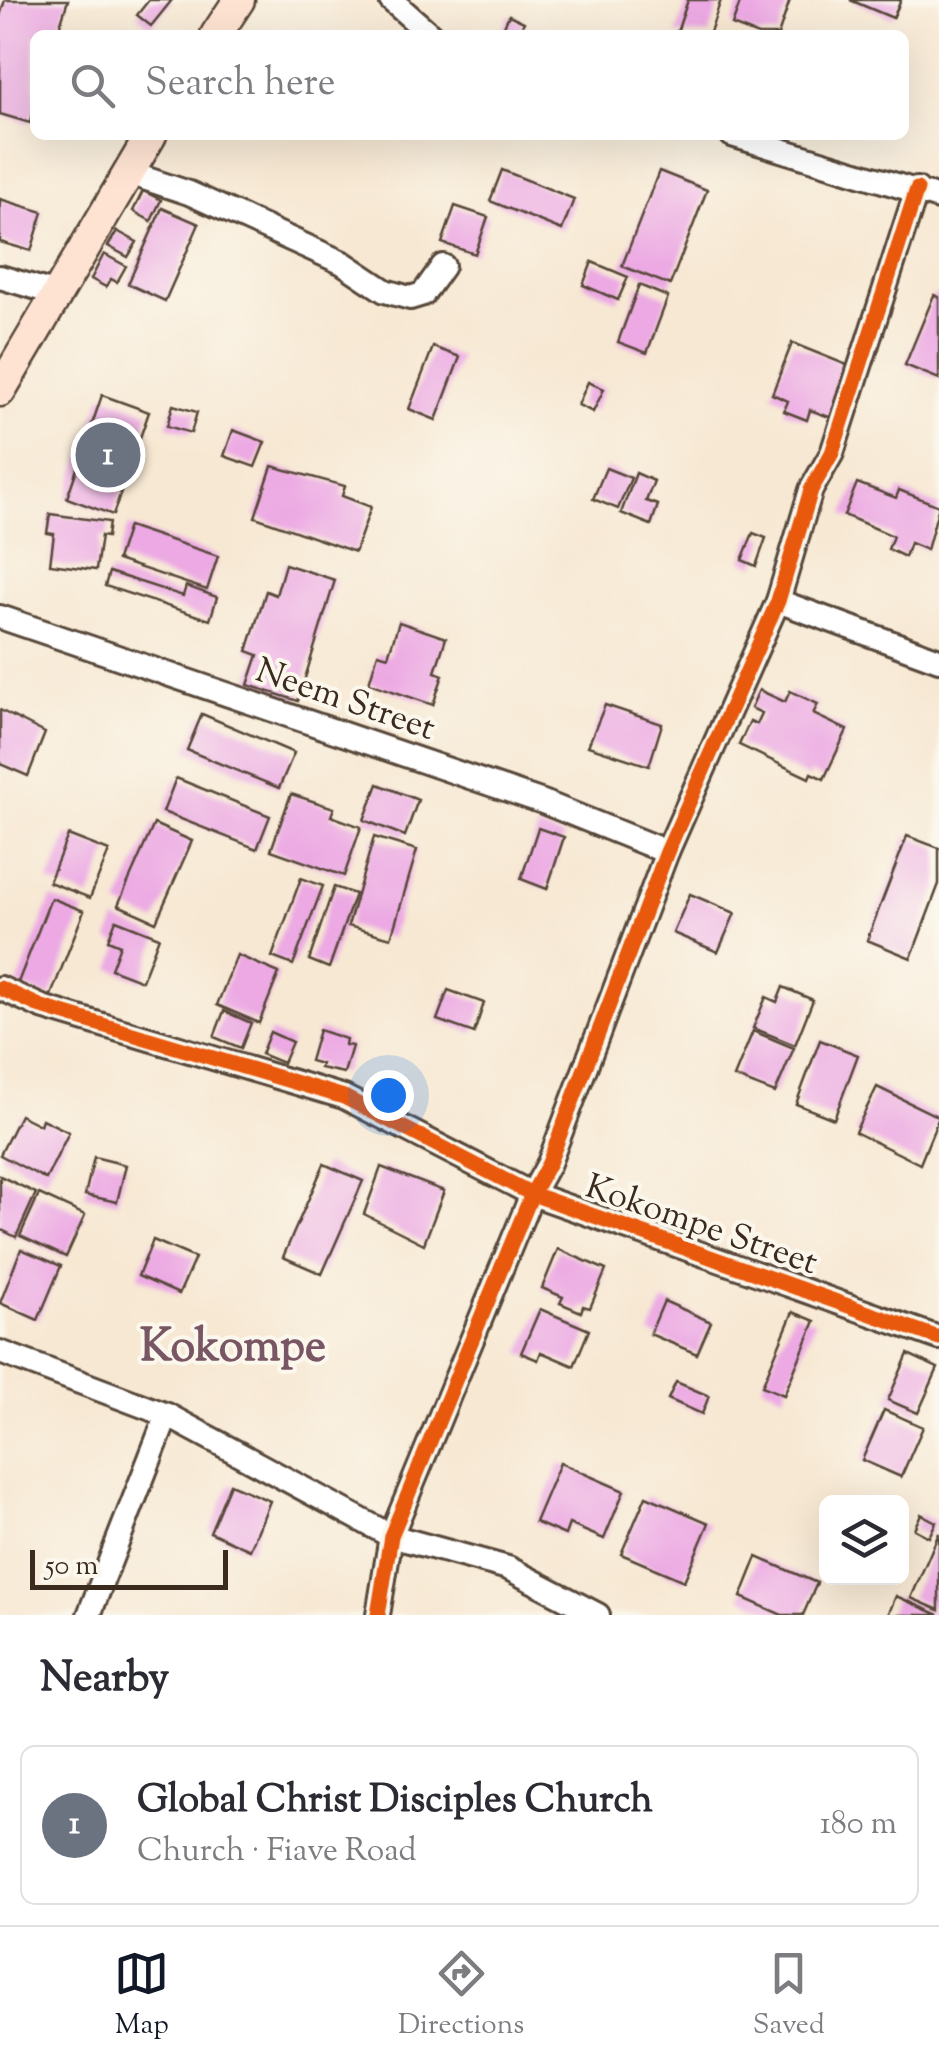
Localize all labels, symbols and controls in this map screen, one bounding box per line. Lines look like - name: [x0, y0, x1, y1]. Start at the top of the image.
- search box: [30, 30, 909, 140]
- icon: search: [65, 58, 120, 113]
- text: Search here: [145, 58, 336, 112]
- pin: 1: [76, 418, 140, 492]
- street label: Neem Street: [248, 647, 442, 756]
- your location: [363, 1070, 414, 1121]
- street label: Kokompe Street: [578, 1163, 824, 1290]
- district label: Kokompe: [140, 1317, 326, 1382]
- map controls: [819, 1495, 909, 1585]
- button: layers: [819, 1495, 909, 1585]
- scale bar: [30, 1545, 228, 1590]
- text: 50 m: [45, 1547, 99, 1587]
- text: Nearby: [40, 1650, 169, 1710]
- text: Global Christ Disciples Church: [137, 1775, 653, 1829]
- text: 1: [69, 1802, 80, 1848]
- text: 180 m: [820, 1802, 897, 1848]
- text: Church · Fiave Road: [137, 1829, 417, 1875]
- tab: Map: [114, 1946, 169, 2046]
- tab: Directions: [398, 1946, 524, 2046]
- tab: Saved: [753, 1946, 825, 2046]

